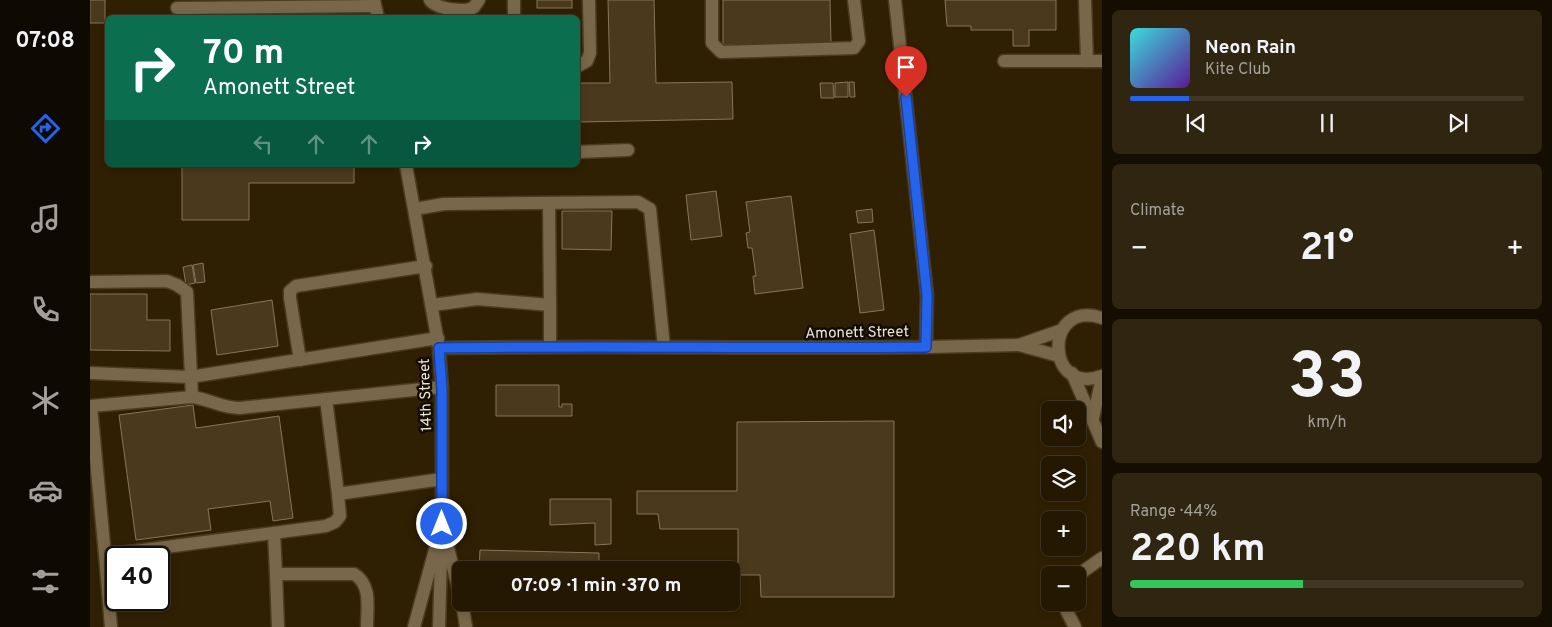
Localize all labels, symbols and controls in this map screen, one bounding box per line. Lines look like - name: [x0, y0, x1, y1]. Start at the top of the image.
- text: 07:08: [15, 28, 75, 55]
- text: 70 m: [203, 32, 284, 76]
- icon: right: [120, 35, 185, 100]
- text: Neon Rain: [1205, 36, 1296, 60]
- pin: [885, 46, 927, 97]
- icon: arrive: [892, 53, 920, 81]
- text: Kite Club: [1205, 60, 1270, 80]
- text: Amonett Street: [203, 75, 355, 102]
- icon: previous: [1182, 109, 1210, 137]
- icon: pause: [1313, 109, 1341, 137]
- icon: next: [1444, 109, 1472, 137]
- icon: directions: [28, 111, 63, 146]
- icon: left: [249, 130, 277, 158]
- icon: ahead: [302, 130, 330, 158]
- icon: ahead: [355, 130, 383, 158]
- icon: right: [408, 130, 436, 158]
- icon: music: [28, 201, 63, 236]
- text: Climate: [1130, 201, 1185, 221]
- text: 21°: [1300, 225, 1354, 274]
- text: −: [1130, 232, 1148, 268]
- text: +: [1506, 232, 1524, 268]
- icon: phone: [28, 292, 63, 327]
- street label: Amonett Street: [805, 323, 909, 344]
- text: 33: [1288, 339, 1366, 421]
- street label: 14th Street: [416, 358, 437, 432]
- icon: climate: [28, 383, 63, 418]
- map controls: [1041, 401, 1086, 611]
- button: sound: [1041, 401, 1086, 446]
- text: km/h: [1308, 413, 1346, 433]
- button: layers: [1041, 456, 1086, 501]
- icon: car: [28, 473, 63, 508]
- position arrow: [415, 497, 467, 549]
- text: Range · 44%: [1130, 502, 1217, 522]
- button: +: [1041, 511, 1086, 556]
- text: 220 km: [1130, 526, 1266, 575]
- speed limit sign: 40: [105, 546, 170, 611]
- icon: filters: [28, 564, 63, 599]
- button: −: [1041, 566, 1086, 611]
- text: 07:09 · 1 min · 370 m: [511, 574, 681, 598]

